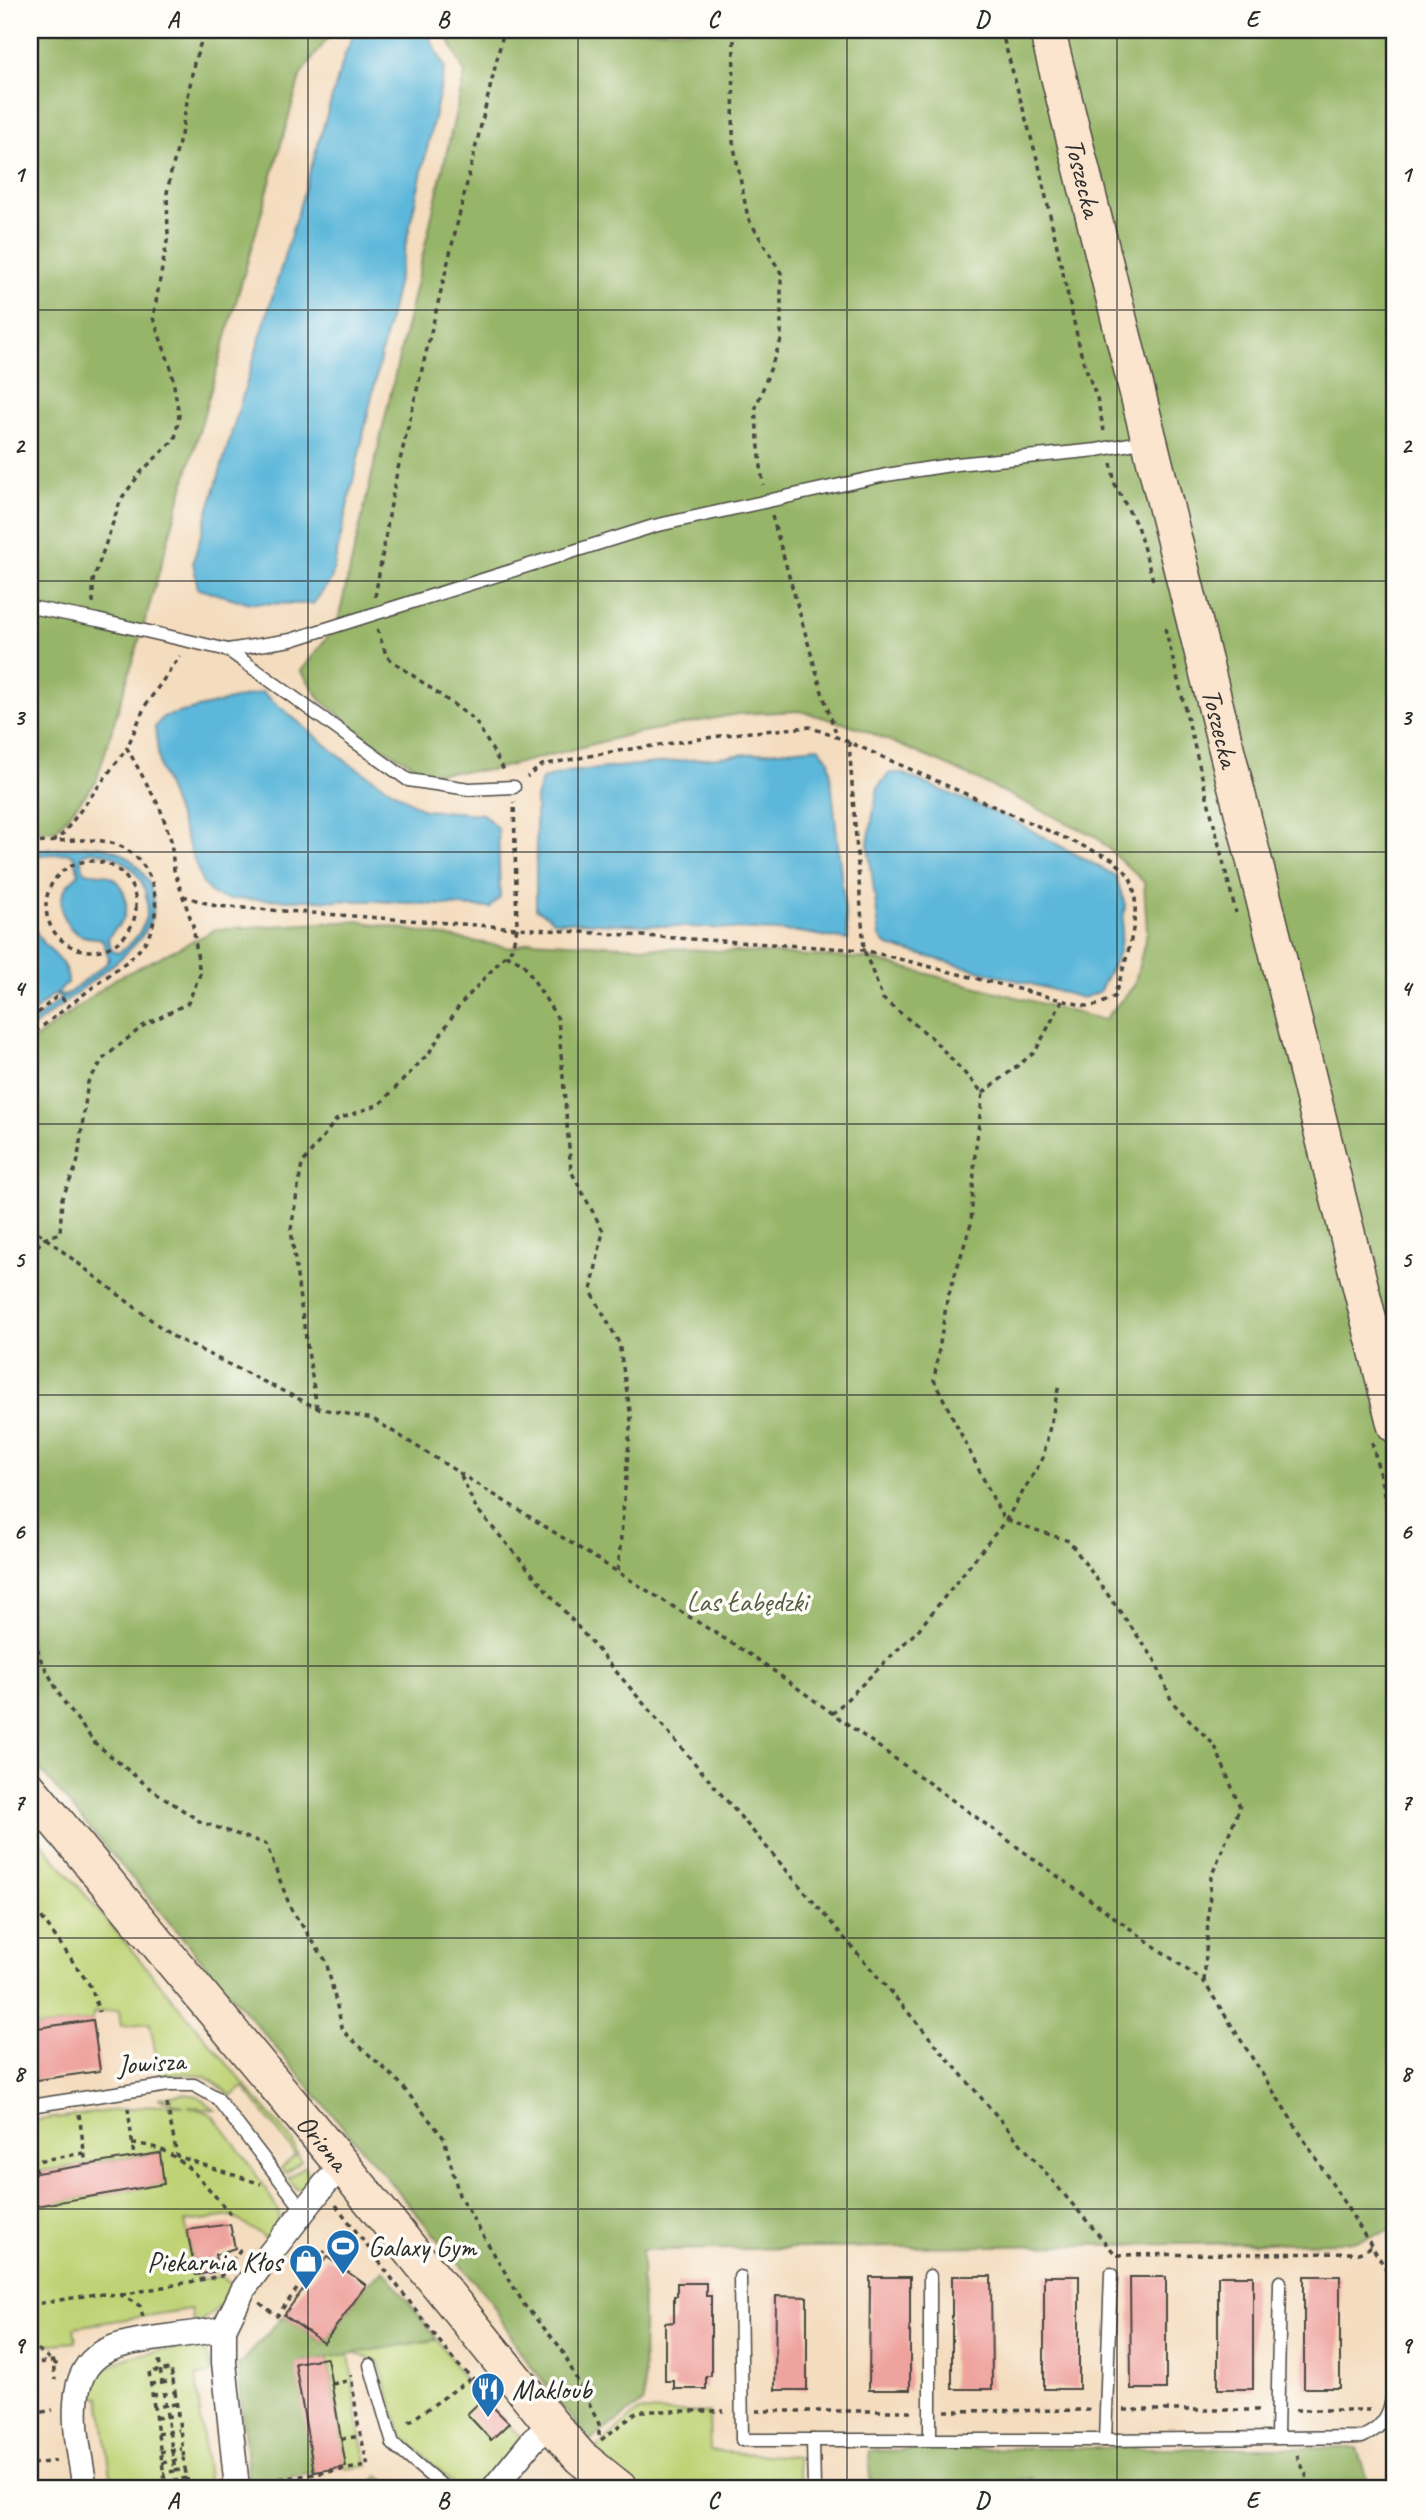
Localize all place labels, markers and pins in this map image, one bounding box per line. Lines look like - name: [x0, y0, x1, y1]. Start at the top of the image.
- sports icon: Galaxy Gym: [324, 2227, 362, 2276]
- place label: Galaxy Gym: [368, 2229, 478, 2264]
- shop icon: Piekarnia Kłos: [287, 2242, 325, 2291]
- place label: Piekarnia Kłos: [147, 2244, 284, 2279]
- restaurant icon: Makloub: [469, 2370, 507, 2419]
- place label: Makloub: [512, 2372, 594, 2407]

